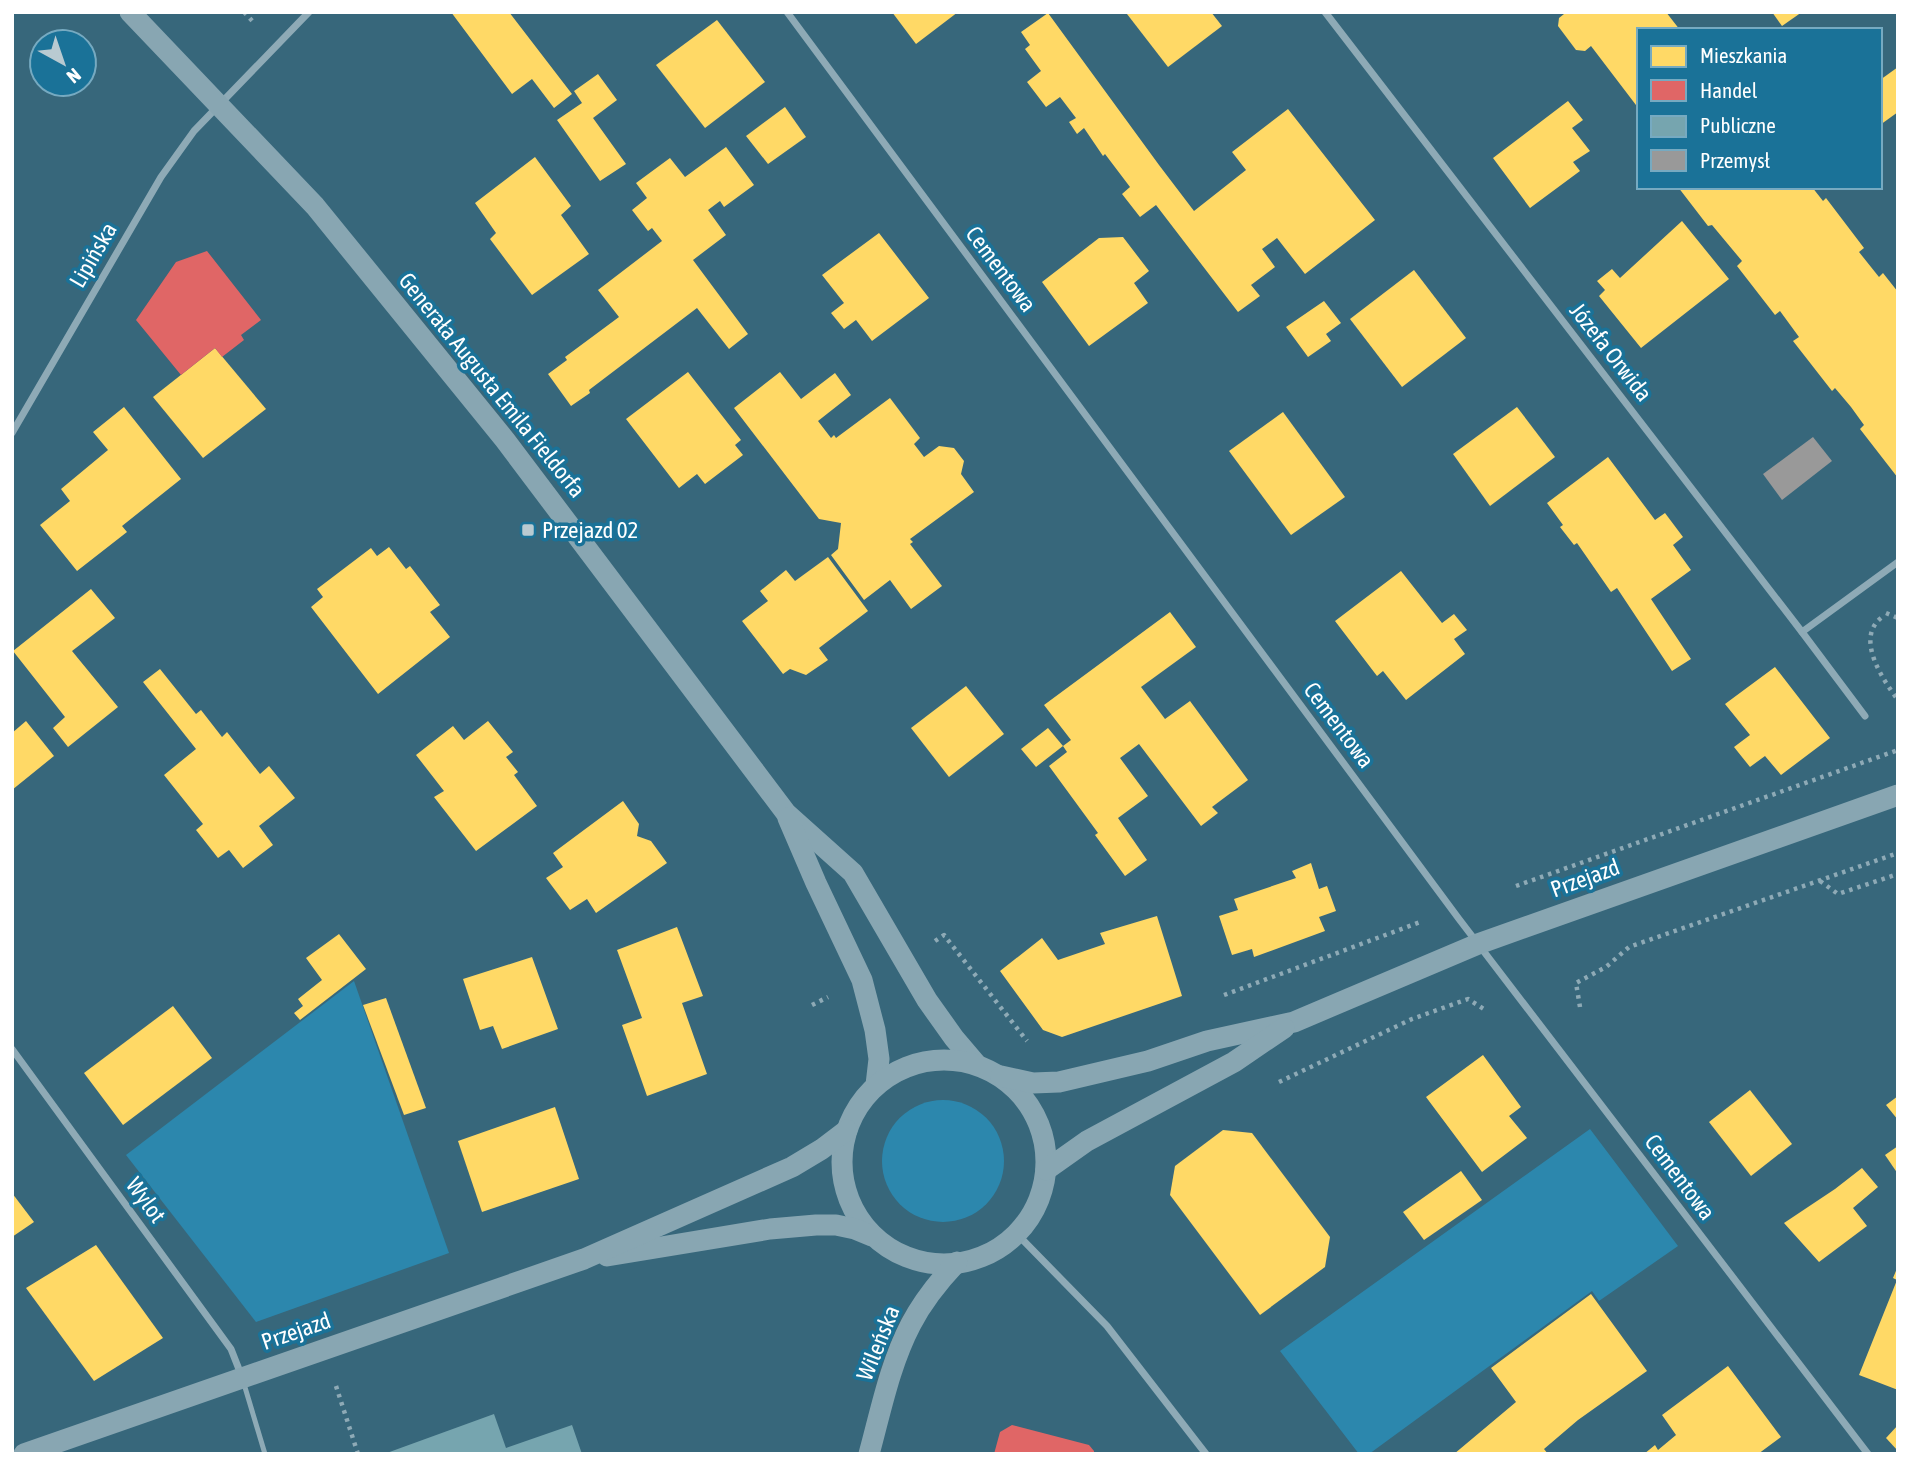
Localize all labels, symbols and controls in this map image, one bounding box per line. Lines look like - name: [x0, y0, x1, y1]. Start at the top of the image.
- north arrow: [28, 28, 98, 98]
- legend: [1637, 28, 1882, 189]
- text: Mieszkania: [1700, 43, 1787, 67]
- text: N: [63, 64, 85, 88]
- text: Handel: [1700, 78, 1758, 102]
- text: Publiczne: [1700, 113, 1776, 137]
- text: Przemysł: [1700, 148, 1771, 172]
- street label: Lipińska: [64, 218, 122, 292]
- street label: Cementowa: [960, 221, 1042, 317]
- street label: Generała Augusta Emila Fieldorfa: [393, 268, 591, 502]
- street label: Józefa Orwida: [1565, 298, 1657, 406]
- place label: Przejazd 02: [542, 517, 638, 543]
- marker: Przejazd 02: [520, 522, 536, 538]
- street label: Cementowa: [1298, 677, 1380, 773]
- street label: Przejazd: [1547, 854, 1623, 902]
- street label: Cementowa: [1639, 1129, 1721, 1225]
- street label: Wylot: [121, 1172, 171, 1228]
- street label: Wileńska: [851, 1302, 905, 1384]
- street label: Przejazd: [258, 1307, 334, 1355]

